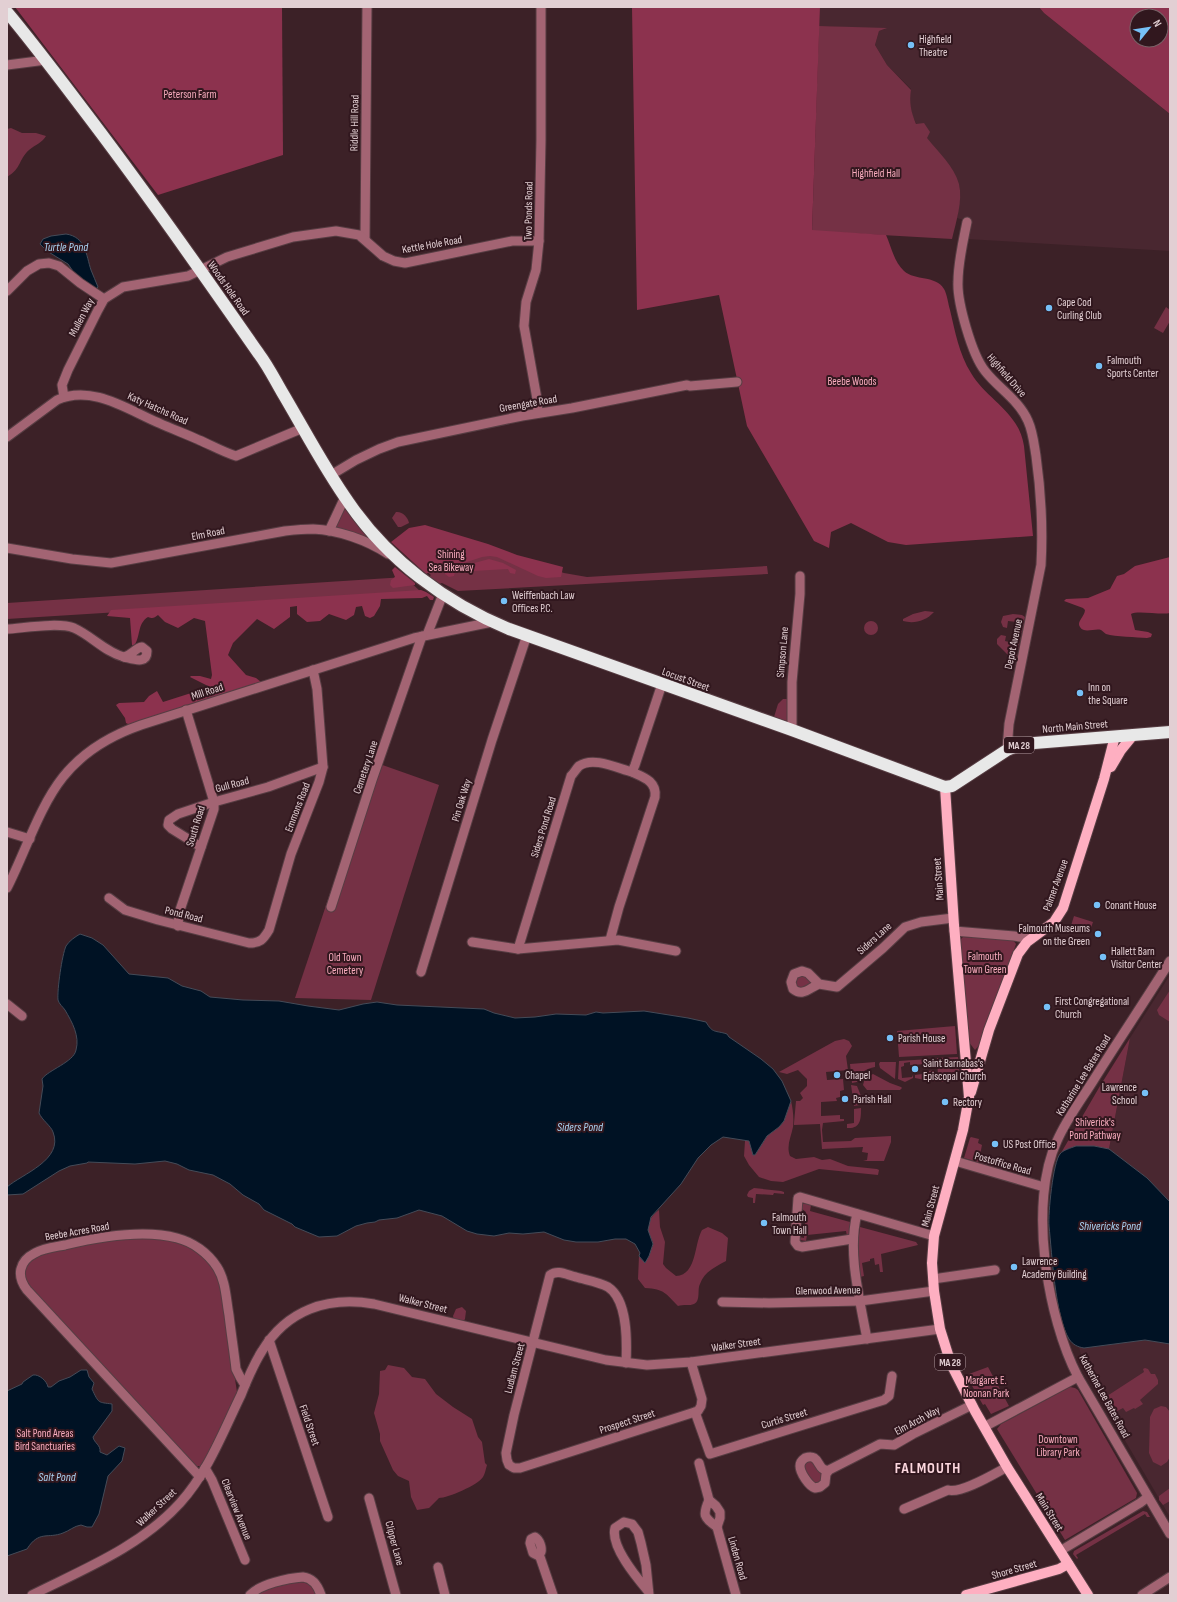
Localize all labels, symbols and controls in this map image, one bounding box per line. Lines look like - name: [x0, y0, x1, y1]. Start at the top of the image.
- north arrow: [1129, 8, 1169, 48]
- text: N: [1150, 17, 1164, 29]
- place label: Highfield Theatre: [919, 33, 952, 59]
- marker: Highfield Theatre: [906, 40, 916, 50]
- park label: Peterson Farm: [163, 88, 217, 101]
- street label: Riddle Hill Road: [348, 94, 361, 151]
- park label: Highfield Hall: [852, 167, 900, 180]
- street label: Two Ponds Road: [521, 181, 536, 241]
- street label: Kettle Hole Road: [401, 233, 464, 256]
- water label: Turtle Pond: [44, 240, 89, 255]
- street label: Woods Hole Road: [205, 259, 252, 318]
- street label: Mullen Way: [66, 295, 97, 339]
- place label: Cape Cod Curling Club: [1057, 296, 1102, 322]
- marker: Cape Cod Curling Club: [1044, 303, 1054, 313]
- street label: Highfield Drive: [984, 351, 1029, 400]
- place label: Falmouth Sports Center: [1107, 354, 1158, 380]
- marker: Falmouth Sports Center: [1094, 361, 1104, 371]
- park label: Beebe Woods: [827, 375, 877, 388]
- street label: Katy Hatchs Road: [126, 389, 190, 428]
- street label: Greengate Road: [498, 392, 558, 415]
- street label: Elm Road: [190, 524, 226, 543]
- park label: Shining Sea Bikeway: [429, 548, 474, 574]
- place label: Weiffenbach Law Offices P.C.: [512, 589, 575, 615]
- marker: Weiffenbach Law Offices P.C.: [499, 596, 509, 606]
- street label: Depot Avenue: [1002, 618, 1025, 670]
- street label: Simpson Lane: [774, 626, 791, 678]
- street label: Locust Street: [660, 665, 712, 694]
- street label: Mill Road: [190, 680, 225, 703]
- place label: Inn on the Square: [1088, 681, 1128, 707]
- marker: Inn on the Square: [1075, 688, 1085, 698]
- street label: North Main Street: [1042, 717, 1109, 736]
- road number: MA 28: [1004, 737, 1034, 753]
- street label: Cemetery Lane: [350, 739, 381, 796]
- street label: Gull Road: [214, 774, 251, 795]
- street label: Pin Oak Way: [449, 777, 474, 823]
- street label: Emmons Road: [282, 780, 313, 834]
- street label: Siders Pond Road: [528, 795, 559, 859]
- street label: South Road: [183, 804, 208, 848]
- street label: Main Street: [930, 857, 946, 901]
- street label: Palmer Avenue: [1040, 858, 1071, 913]
- place label: Conant House: [1105, 899, 1157, 912]
- marker: Conant House: [1092, 900, 1102, 910]
- street label: Pond Road: [164, 904, 205, 926]
- street label: Siders Lane: [854, 920, 894, 957]
- place label: Falmouth Museums on the Green: [1019, 922, 1090, 948]
- marker: Falmouth Museums on the Green: [1093, 929, 1103, 939]
- place label: Hallett Barn Visitor Center: [1111, 945, 1162, 971]
- park label: Falmouth Town Green: [964, 950, 1007, 976]
- park label: Old Town Cemetery: [327, 951, 364, 977]
- marker: Hallett Barn Visitor Center: [1098, 952, 1108, 962]
- place label: First Congregational Church: [1055, 995, 1129, 1021]
- marker: First Congregational Church: [1042, 1002, 1052, 1012]
- place label: Parish House: [898, 1032, 945, 1045]
- street label: Katharine Lee Bates Road: [1053, 1032, 1114, 1118]
- marker: Parish House: [885, 1033, 895, 1043]
- place label: Saint Barnabas's Episcopal Church: [923, 1057, 987, 1083]
- marker: Saint Barnabas's Episcopal Church: [910, 1064, 920, 1074]
- place label: Chapel: [845, 1069, 870, 1082]
- marker: Chapel: [832, 1070, 842, 1080]
- place label: Lawrence School: [1102, 1081, 1137, 1107]
- marker: Lawrence School: [1140, 1088, 1150, 1098]
- place label: Parish Hall: [853, 1093, 891, 1106]
- marker: Parish Hall: [840, 1094, 850, 1104]
- place label: Rectory: [953, 1096, 983, 1109]
- marker: Rectory: [940, 1097, 950, 1107]
- park label: Shiverick's Pond Pathway: [1069, 1116, 1121, 1142]
- water label: Siders Pond: [557, 1120, 604, 1135]
- place label: US Post Office: [1003, 1138, 1056, 1151]
- marker: US Post Office: [990, 1139, 1000, 1149]
- street label: Postoffice Road: [973, 1149, 1033, 1178]
- street label: Main Street: [919, 1183, 942, 1228]
- place label: Falmouth Town Hall: [772, 1211, 807, 1237]
- marker: Falmouth Town Hall: [759, 1218, 769, 1228]
- street label: Beebe Acres Road: [44, 1219, 111, 1244]
- water label: Shivericks Pond: [1079, 1219, 1142, 1234]
- place label: Lawrence Academy Building: [1021, 1255, 1087, 1281]
- marker: Lawrence Academy Building: [1009, 1262, 1019, 1272]
- street label: Glenwood Avenue: [795, 1283, 861, 1298]
- street label: Walker Street: [397, 1291, 449, 1316]
- street label: Walker Street: [711, 1335, 762, 1354]
- street label: Ludlam Street: [502, 1341, 528, 1395]
- street label: Katherine Lee Bates Road: [1076, 1352, 1133, 1440]
- road number: MA 28: [935, 1354, 965, 1370]
- park label: Margaret E. Noonan Park: [963, 1374, 1010, 1400]
- street label: Field Street: [296, 1403, 323, 1448]
- street label: Elm Arch Way: [892, 1403, 943, 1438]
- street label: Curtis Street: [760, 1405, 809, 1432]
- street label: Prospect Street: [598, 1406, 657, 1437]
- park label: Salt Pond Areas Bird Sanctuaries: [15, 1427, 75, 1453]
- park label: Downtown Library Park: [1036, 1433, 1080, 1459]
- district label: FALMOUTH: [895, 1459, 961, 1478]
- water label: Salt Pond: [38, 1470, 77, 1485]
- street label: Clearview Avenue: [218, 1477, 255, 1542]
- street label: Walker Street: [134, 1485, 179, 1529]
- street label: Main Street: [1033, 1491, 1067, 1534]
- street label: Clipper Lane: [382, 1519, 407, 1567]
- street label: Linden Road: [725, 1535, 750, 1582]
- street label: Shore Street: [990, 1557, 1039, 1582]

